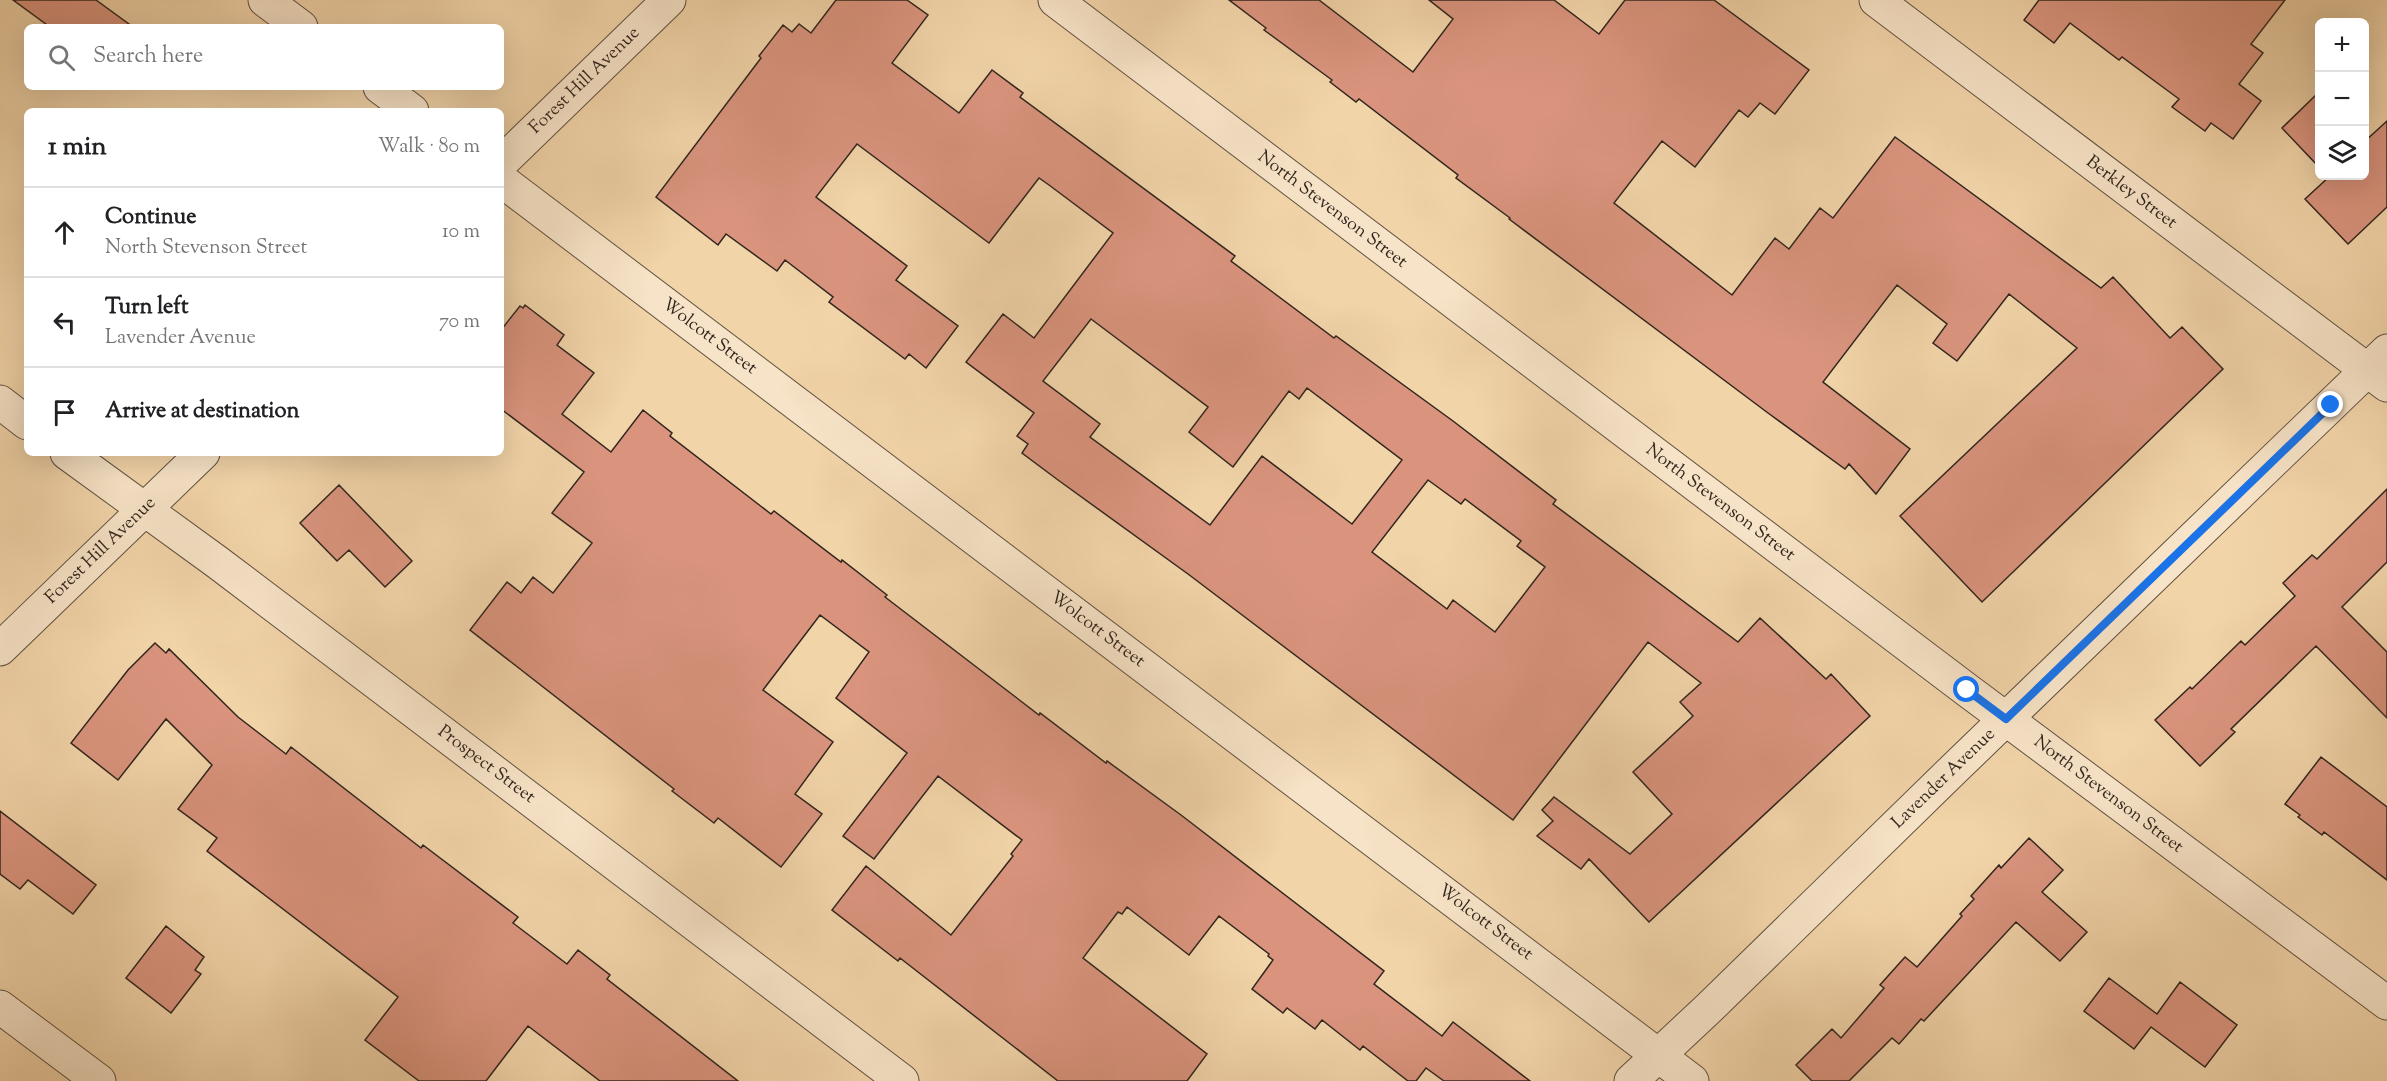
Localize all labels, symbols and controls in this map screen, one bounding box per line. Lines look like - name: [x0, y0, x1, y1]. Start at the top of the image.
- map controls: [2315, 18, 2369, 180]
- button: +: [2315, 18, 2369, 72]
- street label: Forest Hill Avenue: [524, 21, 646, 141]
- search box: [24, 24, 504, 90]
- icon: search: [45, 41, 78, 74]
- text: Search here: [93, 41, 203, 73]
- button: −: [2315, 72, 2369, 126]
- button: layers: [2315, 126, 2369, 180]
- text: 1 min: [48, 129, 107, 166]
- text: Walk · 80 m: [378, 133, 480, 162]
- street label: North Stevenson Street: [1251, 145, 1413, 275]
- street label: Berkley Street: [2080, 150, 2182, 236]
- text: Continue: [105, 202, 196, 234]
- icon: ahead: [48, 216, 81, 249]
- text: 10 m: [442, 218, 480, 247]
- text: North Stevenson Street: [105, 234, 307, 263]
- text: Turn left: [105, 292, 188, 324]
- street label: Wolcott Street: [656, 293, 762, 381]
- icon: left: [48, 306, 81, 339]
- text: 70 m: [439, 308, 480, 337]
- text: Lavender Avenue: [105, 324, 256, 353]
- route end: [2317, 391, 2343, 417]
- icon: arrive: [48, 396, 81, 429]
- text: Arrive at destination: [105, 396, 300, 428]
- street label: North Stevenson Street: [1639, 438, 1801, 568]
- street label: Forest Hill Avenue: [40, 491, 162, 611]
- street label: Wolcott Street: [1044, 586, 1150, 674]
- route start: [1953, 676, 1979, 702]
- street label: Prospect Street: [432, 720, 540, 810]
- street label: Lavender Avenue: [1886, 722, 2002, 836]
- street label: North Stevenson Street: [2027, 730, 2189, 860]
- street label: Wolcott Street: [1432, 879, 1538, 967]

